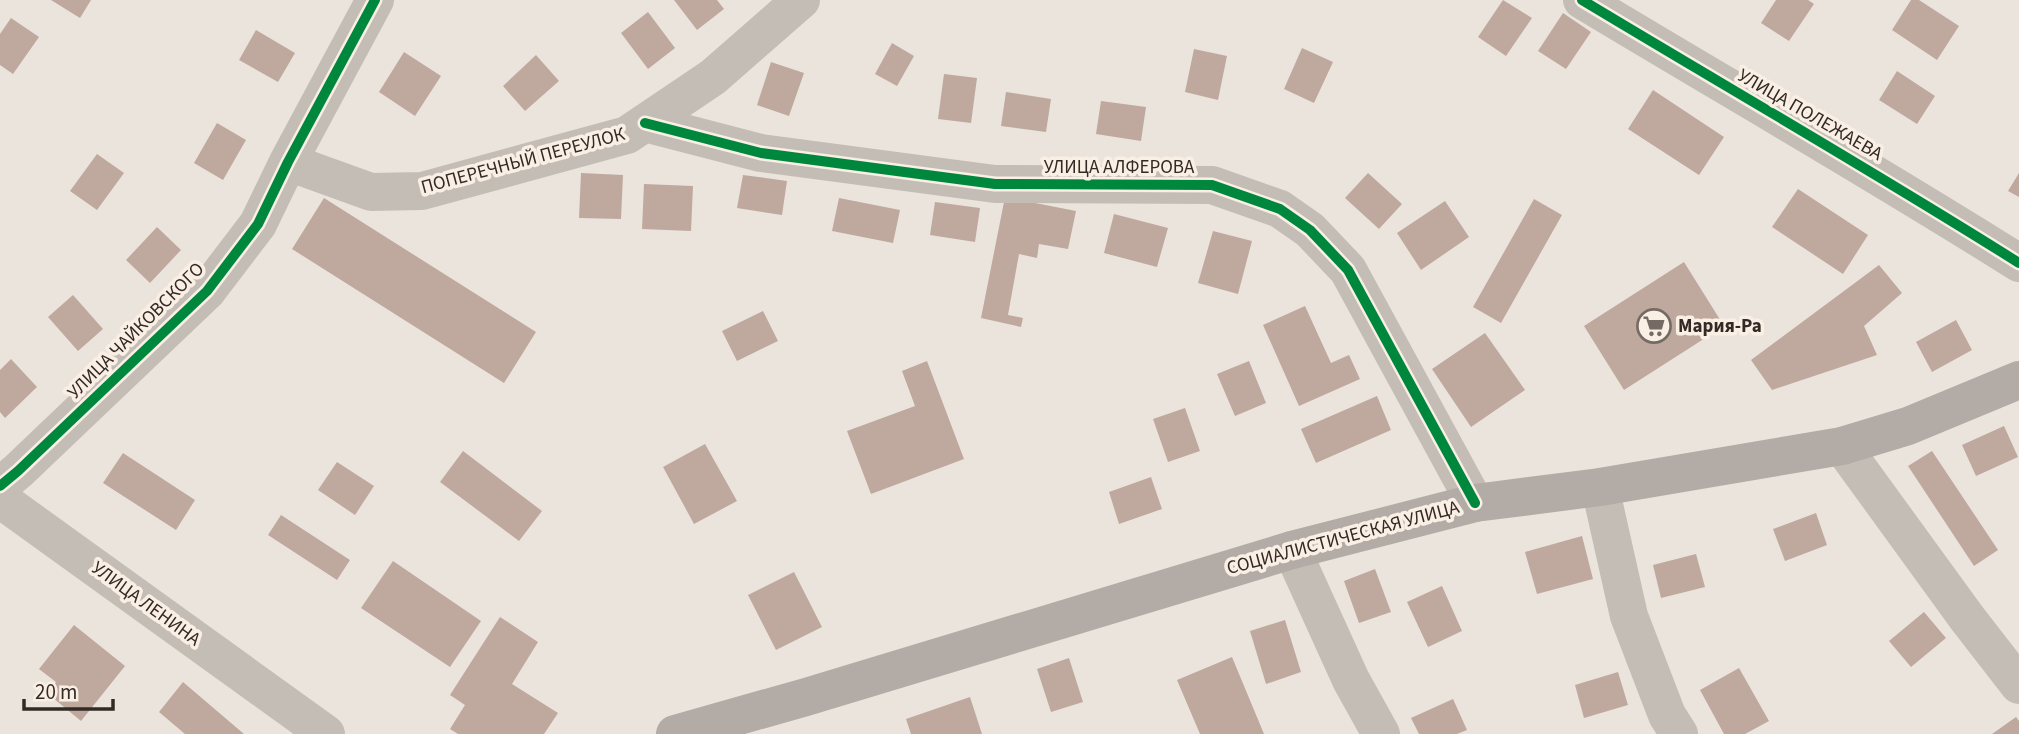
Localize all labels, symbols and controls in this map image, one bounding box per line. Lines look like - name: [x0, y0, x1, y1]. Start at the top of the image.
- street label: УЛИЦА ПОЛЕЖАЕВА: [1732, 62, 1888, 168]
- street label: ПОПЕРЕЧНЫЙ ПЕРЕУЛОК: [418, 121, 628, 201]
- street label: УЛИЦА АЛФЕРОВА: [1044, 154, 1195, 181]
- street label: УЛИЦА ЧАЙКОВСКОГО: [61, 256, 211, 406]
- supermarket icon: Мария-Ра: [1635, 307, 1673, 345]
- place label: Мария-Ра: [1678, 313, 1762, 340]
- street label: СОЦИАЛИСТИЧЕСКАЯ УЛИЦА: [1224, 494, 1463, 582]
- street label: УЛИЦА ЛЕНИНА: [86, 555, 207, 653]
- scale bar: [24, 668, 114, 712]
- text: 20 m: [35, 677, 77, 707]

